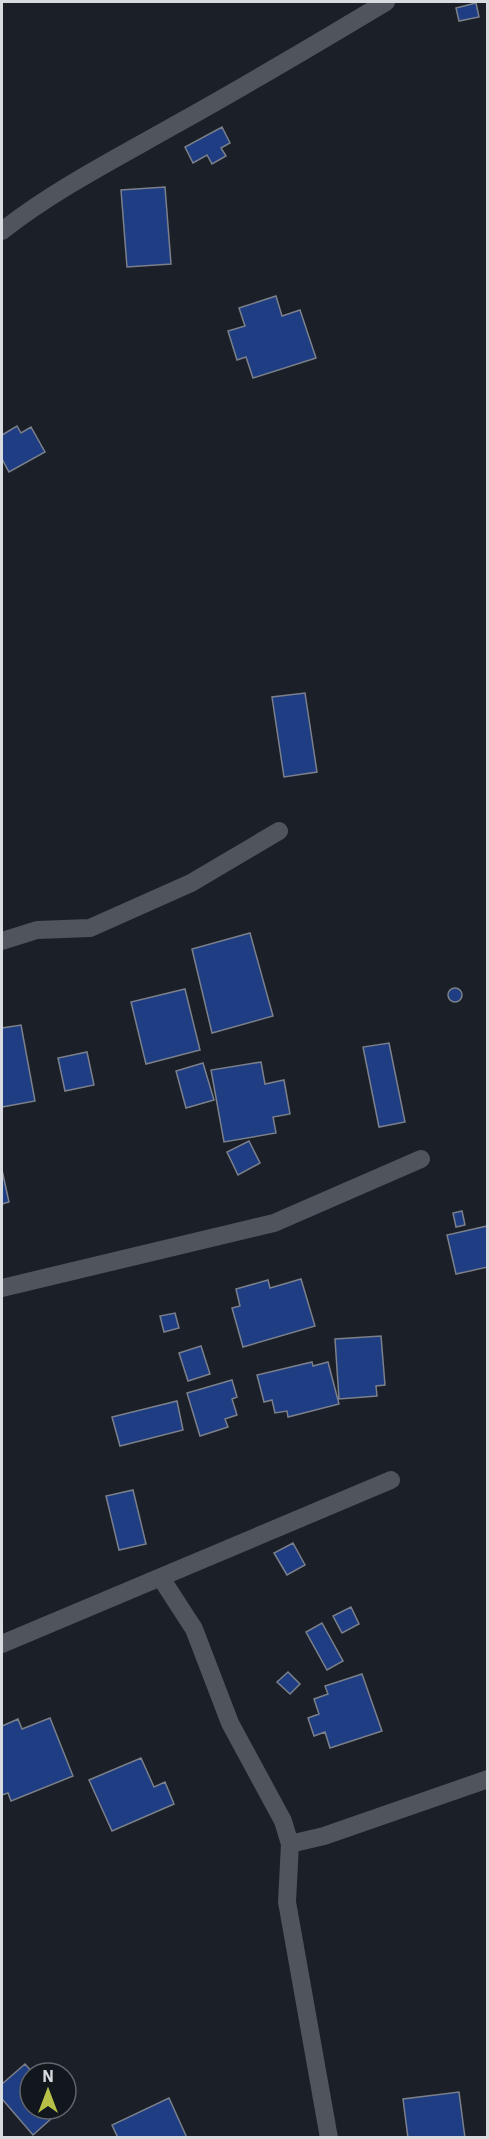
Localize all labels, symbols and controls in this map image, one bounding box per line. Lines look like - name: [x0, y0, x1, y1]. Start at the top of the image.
- north arrow: [18, 2061, 78, 2121]
- text: N: [42, 2066, 54, 2086]

